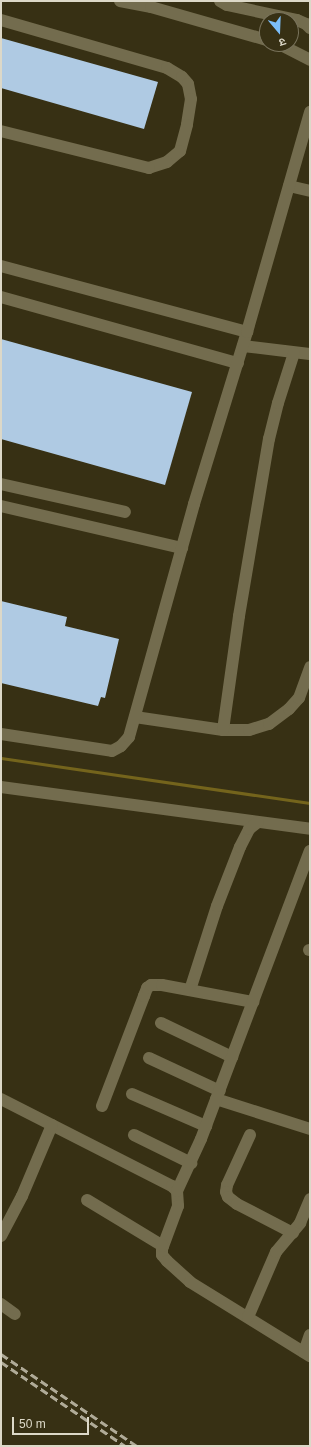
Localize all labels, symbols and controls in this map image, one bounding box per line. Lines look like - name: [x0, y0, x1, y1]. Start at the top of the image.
- north arrow: [259, 12, 299, 52]
- text: उ: [278, 36, 288, 49]
- scale bar: [14, 1409, 91, 1435]
- text: 50 m: [19, 1417, 46, 1431]

